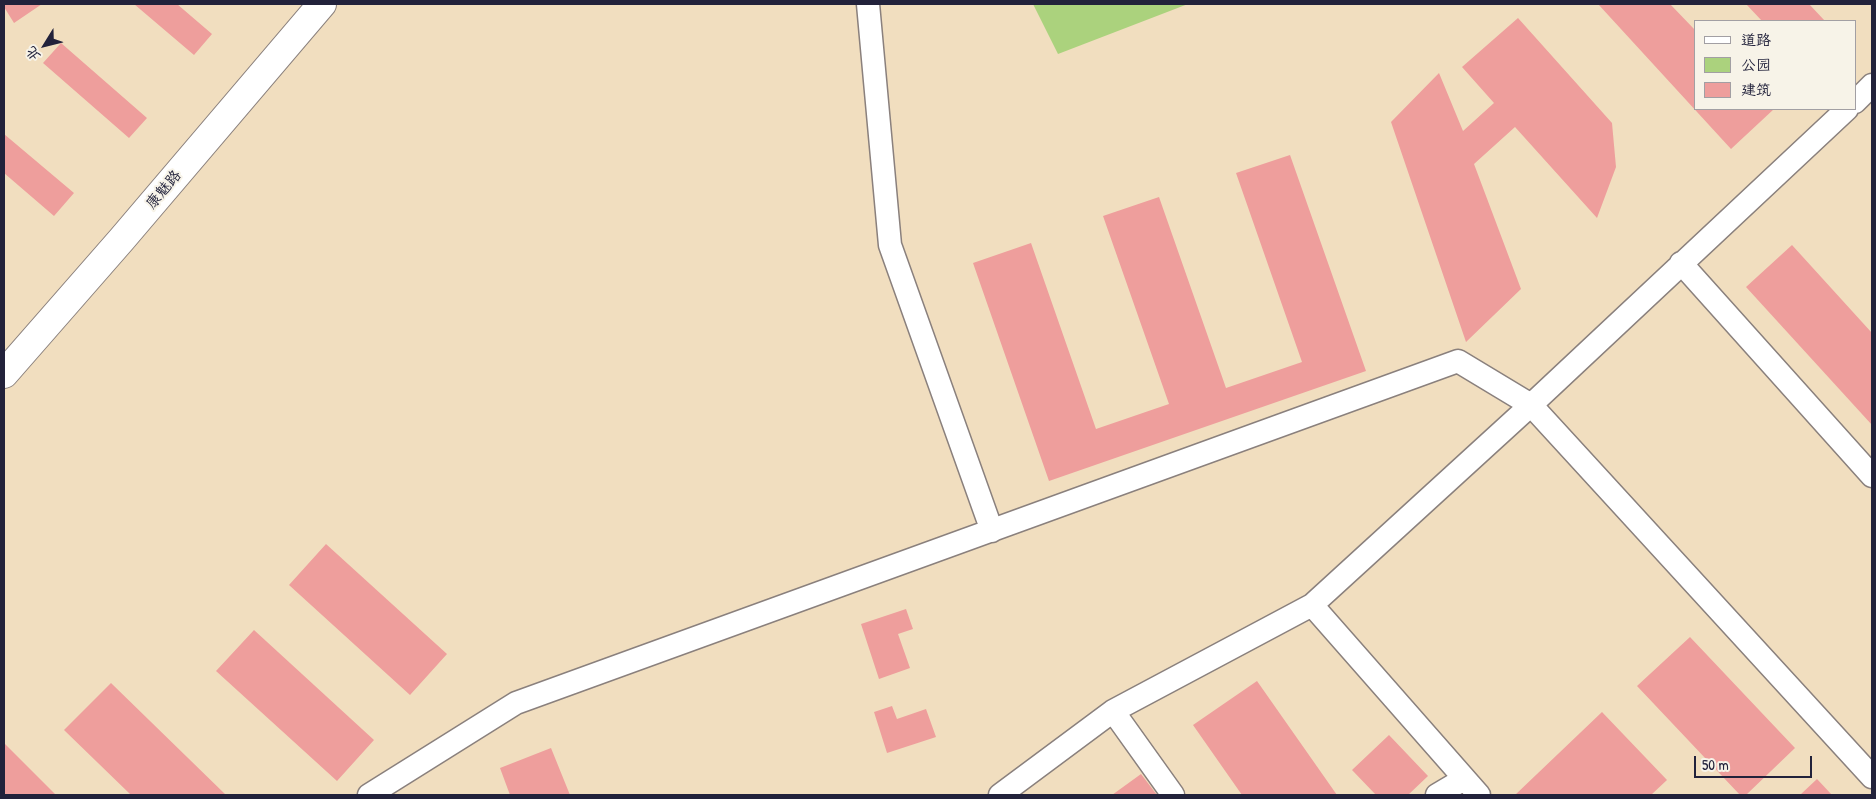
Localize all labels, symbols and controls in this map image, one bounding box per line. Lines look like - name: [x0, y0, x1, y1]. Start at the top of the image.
- north arrow: [20, 20, 70, 70]
- legend: [1694, 20, 1856, 110]
- text: 道路: [1741, 29, 1771, 50]
- text: 北: [21, 43, 44, 65]
- text: 公园: [1741, 54, 1771, 75]
- text: 建筑: [1741, 79, 1771, 100]
- street label: 康魅路: [143, 167, 185, 213]
- scale bar: [1696, 746, 1814, 778]
- text: 50 m: [1702, 754, 1729, 775]

